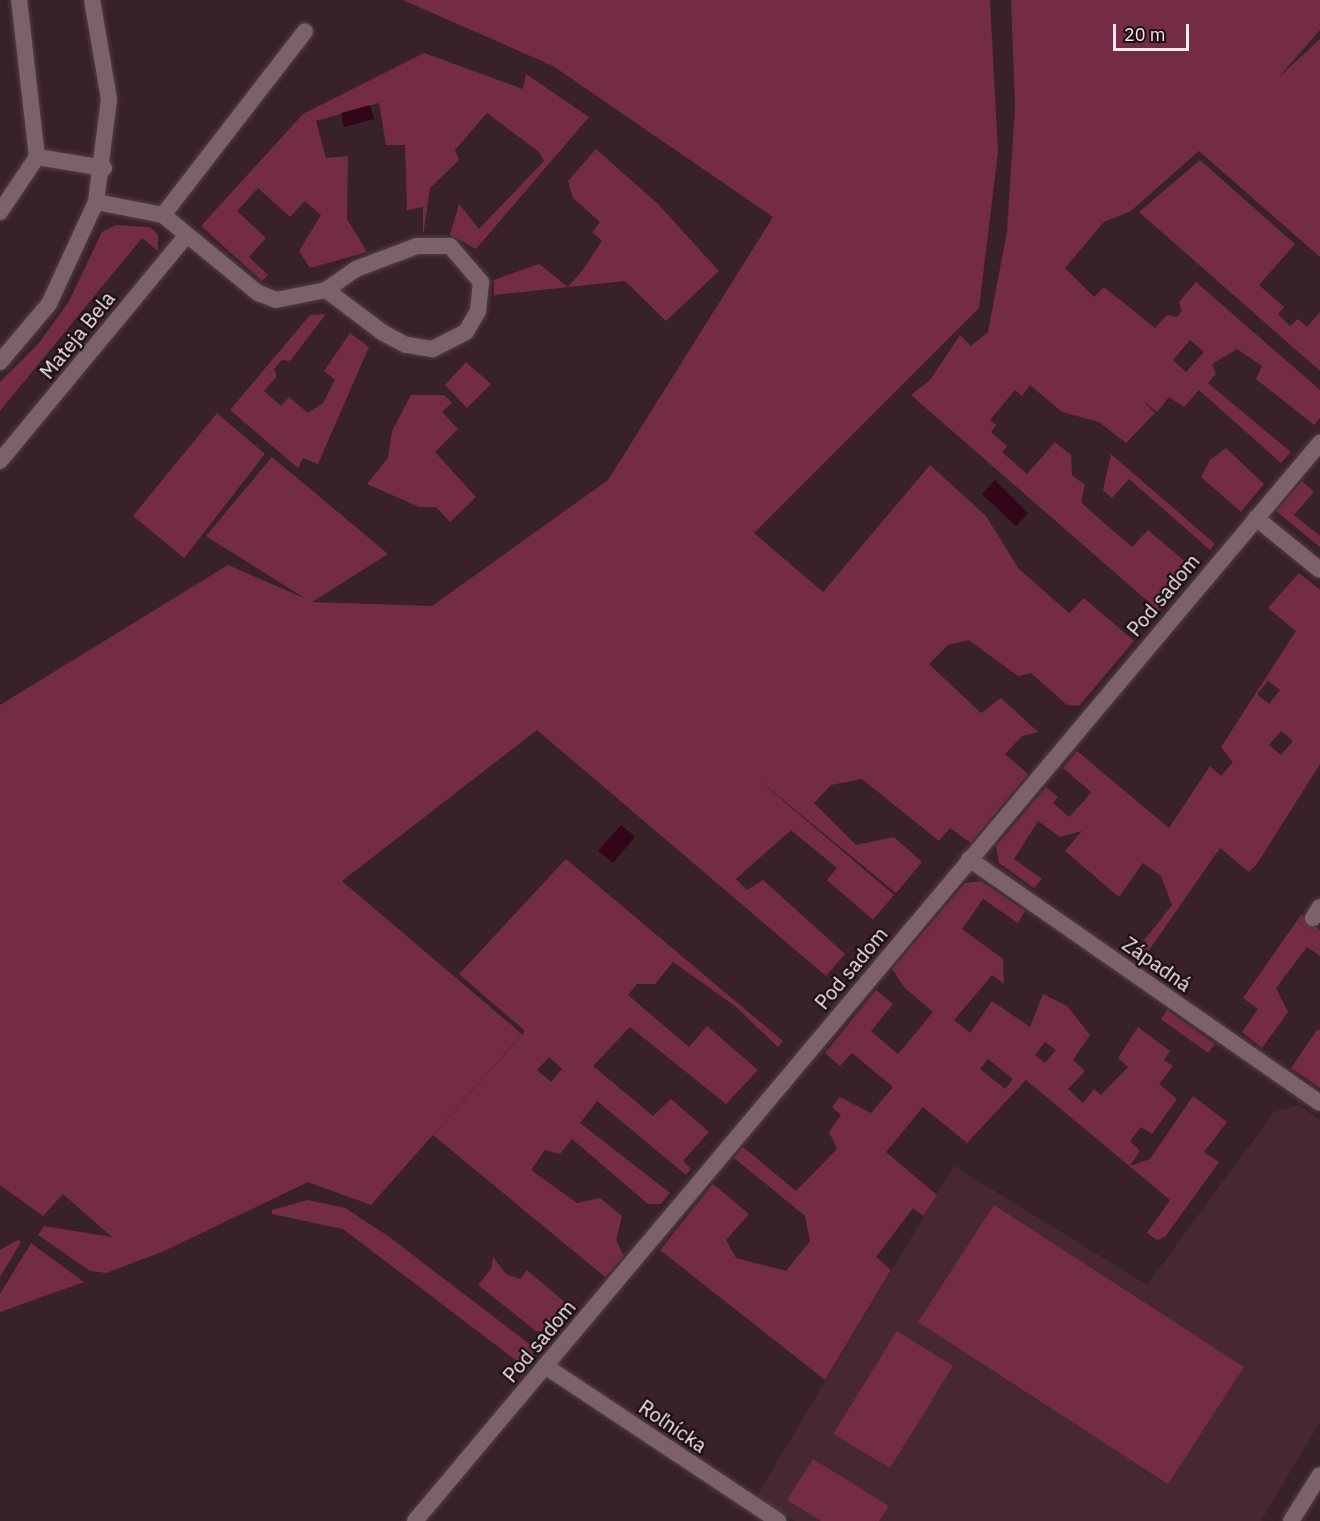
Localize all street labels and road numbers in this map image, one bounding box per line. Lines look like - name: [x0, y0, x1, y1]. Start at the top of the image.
- street label: Mateja Bela: [35, 286, 119, 384]
- street label: Pod sadom: [1122, 549, 1204, 641]
- street label: Pod sadom: [810, 922, 892, 1014]
- street label: Západná: [1118, 932, 1196, 996]
- street label: Pod sadom: [498, 1295, 580, 1387]
- street label: Roľnícka: [634, 1395, 712, 1457]

